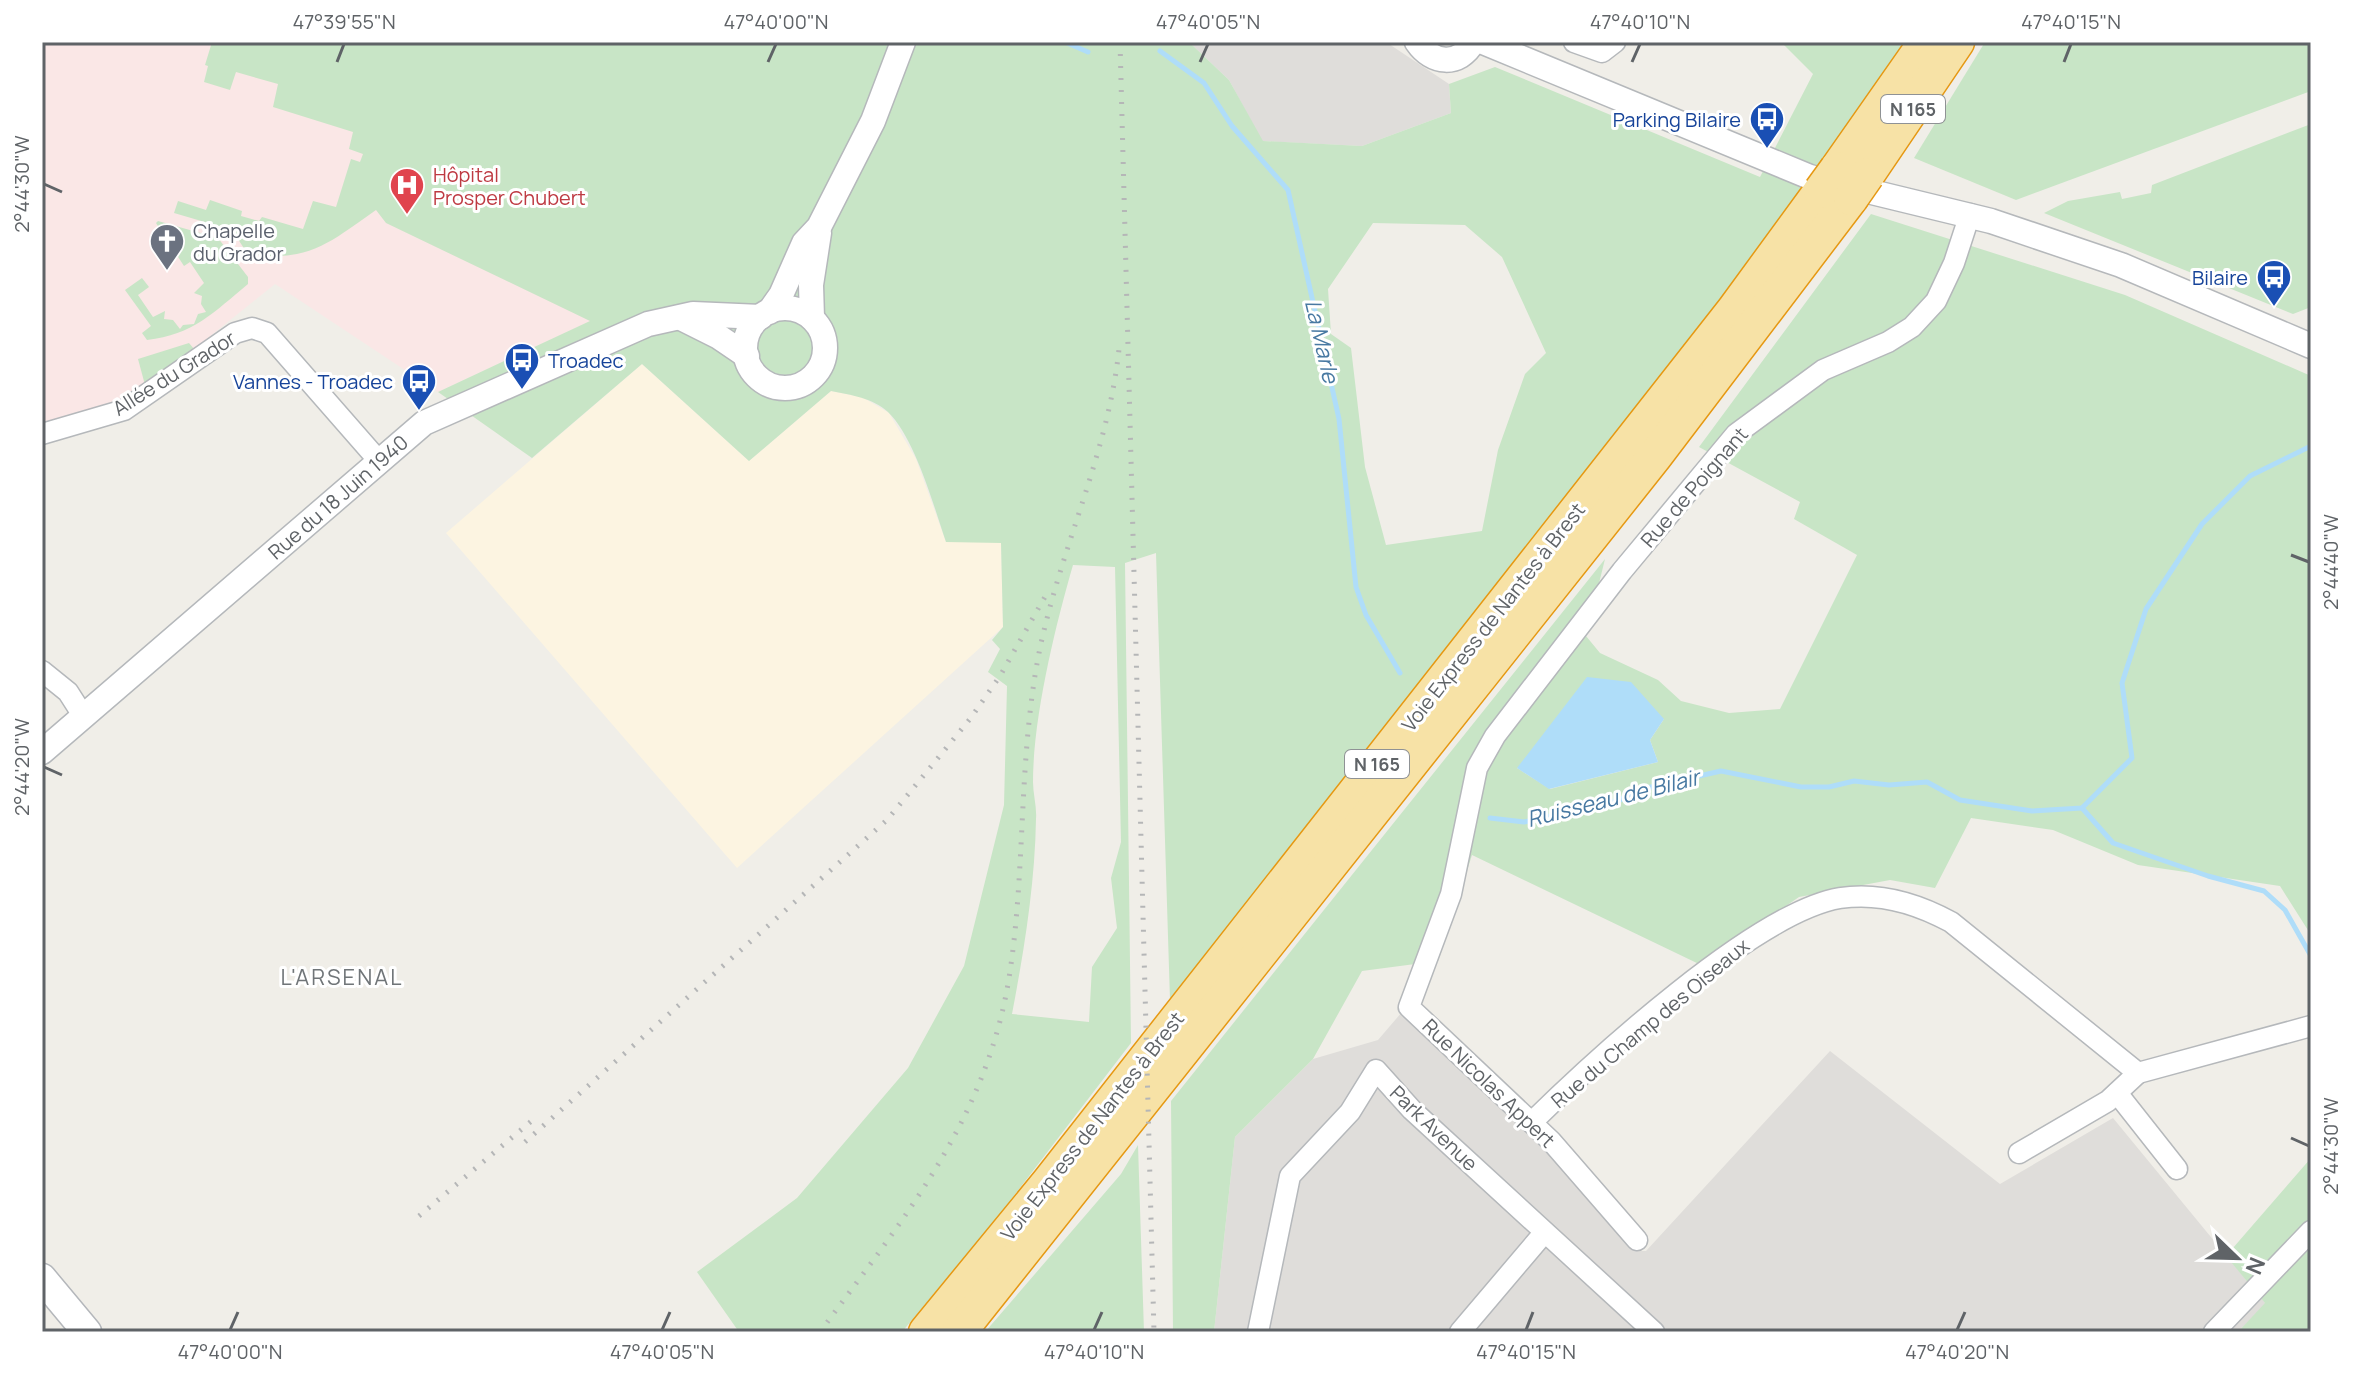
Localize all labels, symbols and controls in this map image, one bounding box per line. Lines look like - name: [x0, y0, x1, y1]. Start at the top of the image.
- text: 47°39'55"N: [292, 8, 396, 35]
- text: 47°40'00"N: [723, 8, 829, 35]
- text: 47°40'05"N: [1156, 8, 1260, 35]
- text: 47°40'10"N: [1590, 8, 1690, 35]
- text: 47°40'15"N: [2021, 8, 2121, 35]
- road number: N 165: [1881, 95, 1945, 123]
- bus stop icon: Parking Bilaire: [1748, 100, 1786, 150]
- place label: Parking Bilaire: [1613, 106, 1741, 133]
- text: 2°44'30"W: [8, 135, 35, 233]
- place label: Hôpital Prosper Chubert: [433, 161, 586, 211]
- hospital icon: Hôpital Prosper Chubert: [388, 166, 426, 216]
- place label: Chapelle du Grador: [193, 217, 284, 267]
- church icon: Chapelle du Grador: [148, 222, 186, 272]
- bus stop icon: Bilaire: [2255, 258, 2293, 308]
- place label: Bilaire: [2192, 264, 2248, 291]
- water label: La Marle: [1298, 296, 1346, 387]
- street label: Allée du Grador: [107, 324, 241, 422]
- bus stop icon: Troadec: [503, 341, 541, 391]
- place label: Troadec: [548, 347, 624, 374]
- bus stop icon: Vannes - Troadec: [400, 362, 438, 412]
- place label: Vannes - Troadec: [233, 368, 393, 395]
- street label: Rue de Poignant: [1634, 421, 1754, 553]
- street label: Rue du 18 Juin 1940: [262, 429, 414, 565]
- street label: Voie Express de Nantes à Brest: [1395, 497, 1591, 737]
- text: 2°44'40"W: [2317, 514, 2344, 610]
- text: 2°44'20"W: [8, 718, 35, 816]
- road number: N 165: [1345, 750, 1409, 778]
- water label: Ruisseau de Bilair: [1524, 761, 1705, 834]
- street label: Rue du Champ des Oiseaux: [1545, 932, 1755, 1114]
- district label: L'ARSENAL: [281, 962, 403, 992]
- street label: Voie Express de Nantes à Brest: [994, 1006, 1190, 1246]
- street label: Rue Nicolas Appert: [1417, 1013, 1561, 1153]
- street label: Park Avenue: [1384, 1079, 1484, 1177]
- text: 2°44'30"W: [2317, 1097, 2344, 1195]
- north arrow: [2197, 1218, 2277, 1298]
- text: N: [2239, 1253, 2272, 1279]
- text: 47°40'00"N: [177, 1338, 283, 1365]
- text: 47°40'05"N: [610, 1338, 714, 1365]
- text: 47°40'10"N: [1044, 1338, 1144, 1365]
- text: 47°40'15"N: [1476, 1338, 1576, 1365]
- text: 47°40'20"N: [1905, 1338, 2009, 1365]

